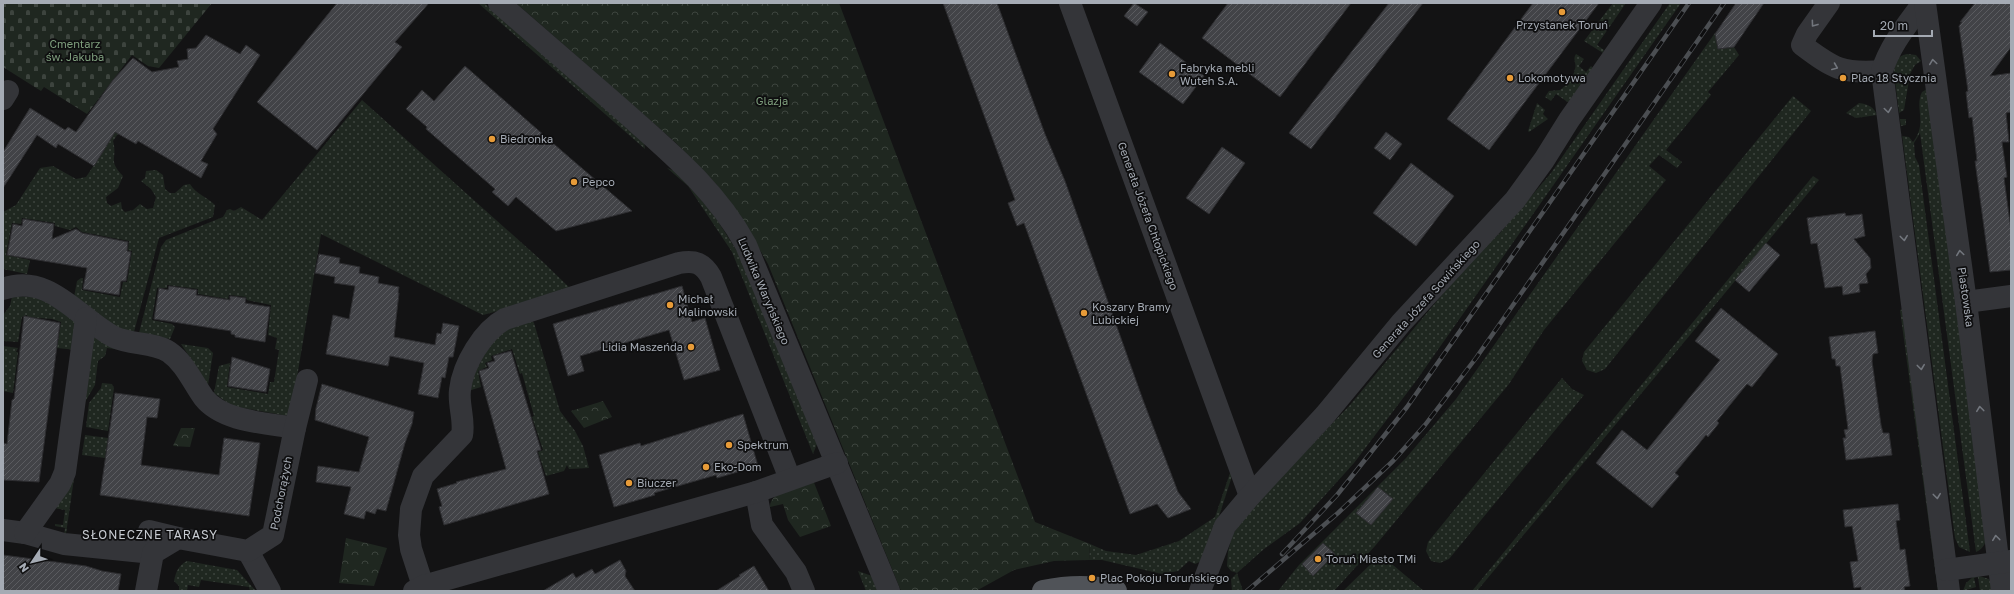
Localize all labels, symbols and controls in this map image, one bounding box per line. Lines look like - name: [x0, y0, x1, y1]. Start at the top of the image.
- marker: Przystanek Toruń: [1557, 7, 1567, 17]
- scale bar: [1874, 12, 1932, 38]
- place label: Przystanek Toruń: [1516, 18, 1608, 31]
- text: 20 m: [1880, 18, 1908, 33]
- one-way arrow: [1812, 19, 1819, 26]
- park label: Cmentarz św. Jakuba: [46, 37, 104, 63]
- one-way arrow: [1929, 59, 1938, 65]
- place label: Fabryka mebli Wuteh S.A.: [1180, 61, 1255, 87]
- one-way arrow: [1830, 62, 1838, 70]
- marker: Fabryka mebli Wuteh S.A.: [1167, 69, 1177, 79]
- place label: Lokomotywa: [1518, 71, 1586, 84]
- place label: Plac 18 Stycznia: [1851, 71, 1936, 84]
- marker: Lokomotywa: [1505, 73, 1515, 83]
- marker: Plac 18 Stycznia: [1838, 73, 1848, 83]
- park label: Glazja: [756, 94, 788, 107]
- one-way arrow: [1883, 107, 1892, 113]
- place label: Biedronka: [500, 132, 553, 145]
- marker: Biedronka: [487, 134, 497, 144]
- street label: Generała Józefa Chłopickiego: [1116, 140, 1182, 292]
- place label: Pepco: [582, 175, 615, 188]
- marker: Pepco: [569, 177, 579, 187]
- street label: Ludwika Waryńskiego: [736, 235, 793, 347]
- one-way arrow: [1900, 235, 1909, 242]
- street label: Generała Józefa Sowińskiego: [1369, 237, 1482, 360]
- one-way arrow: [1956, 250, 1965, 256]
- street label: Piastowska: [1956, 266, 1977, 328]
- place label: Michał Malinowski: [678, 292, 737, 318]
- marker: Michał Malinowski: [665, 300, 675, 310]
- place label: Koszary Bramy Lubickiej: [1092, 300, 1171, 326]
- marker: Koszary Bramy Lubickiej: [1079, 308, 1089, 318]
- place label: Lidia Maszeńda: [602, 340, 683, 353]
- marker: Lidia Maszeńda: [686, 342, 696, 352]
- one-way arrow: [1916, 364, 1925, 371]
- one-way arrow: [1976, 406, 1985, 412]
- place label: Spektrum: [737, 438, 789, 451]
- marker: Spektrum: [724, 440, 734, 450]
- street label: Podchorążych: [267, 455, 294, 531]
- place label: Eko-Dom: [714, 460, 762, 473]
- marker: Eko-Dom: [701, 462, 711, 472]
- place label: Biuczer: [637, 476, 677, 489]
- marker: Biuczer: [624, 478, 634, 488]
- one-way arrow: [1932, 493, 1941, 500]
- district label: SŁONECZNE TARASY: [82, 527, 218, 542]
- one-way arrow: [1991, 535, 2000, 541]
- north arrow: [12, 542, 52, 582]
- place label: Toruń Miasto TMi: [1326, 552, 1416, 565]
- marker: Toruń Miasto TMi: [1313, 554, 1323, 564]
- text: N: [16, 561, 31, 575]
- place label: Plac Pokoju Toruńskiego: [1100, 571, 1230, 584]
- marker: Plac Pokoju Toruńskiego: [1087, 573, 1097, 583]

